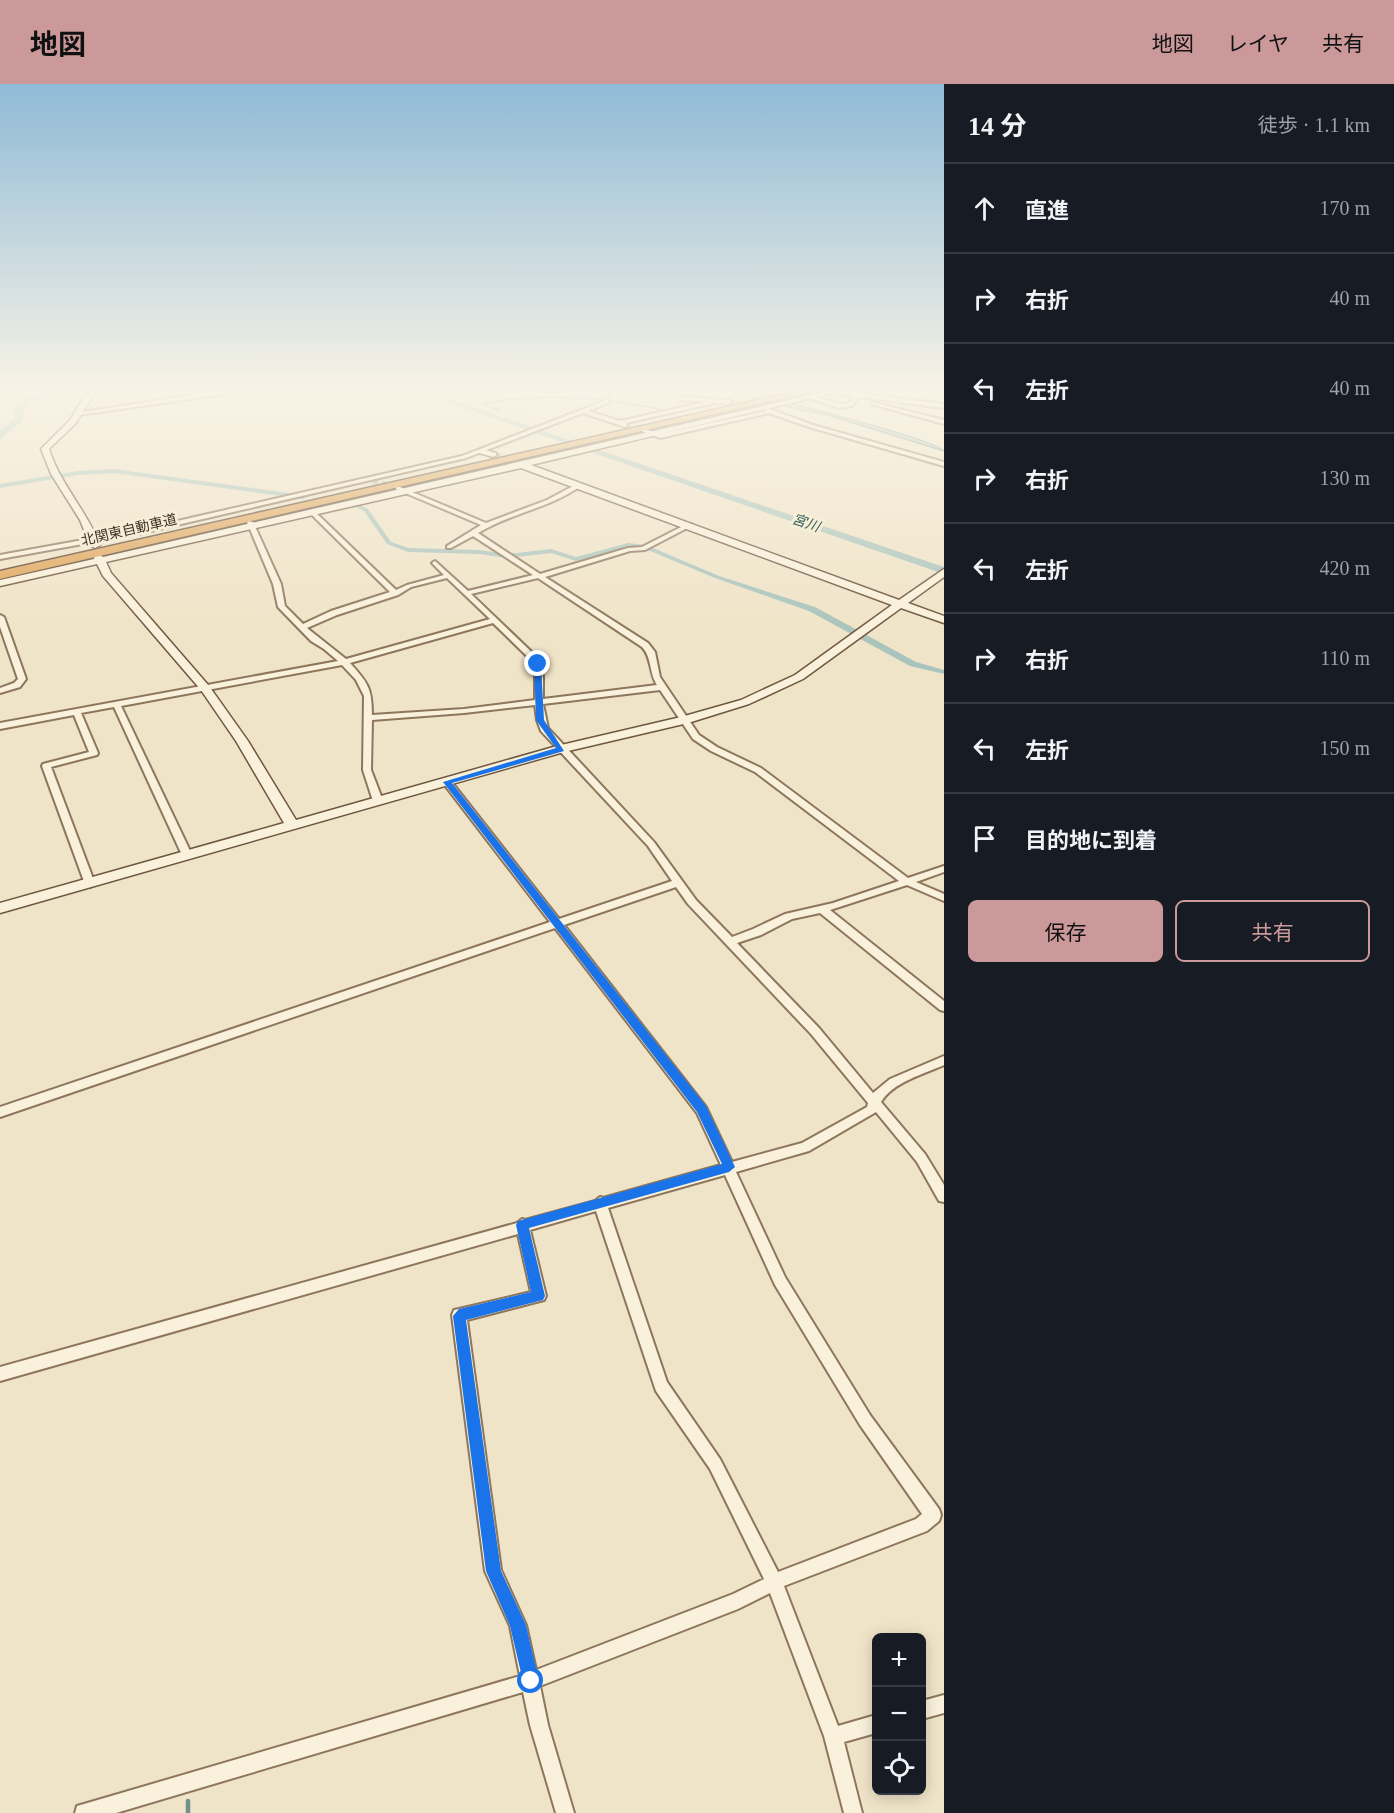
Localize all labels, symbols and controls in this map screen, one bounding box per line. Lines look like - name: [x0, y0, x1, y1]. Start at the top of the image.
- text: 地図: [30, 29, 86, 60]
- text: 地図: [1152, 32, 1194, 56]
- text: レイヤ: [1227, 32, 1289, 56]
- text: 共有: [1322, 32, 1364, 56]
- text: 14 分: [968, 112, 1027, 141]
- text: 徒歩 · 1.1 km: [1258, 114, 1370, 136]
- icon: ahead: [968, 192, 1001, 225]
- text: 170 m: [1319, 197, 1370, 219]
- text: 直進: [1025, 198, 1069, 223]
- icon: right: [968, 282, 1001, 315]
- text: 40 m: [1329, 287, 1370, 309]
- text: 右折: [1025, 288, 1069, 313]
- icon: left: [968, 372, 1001, 405]
- text: 40 m: [1329, 377, 1370, 399]
- text: 左折: [1025, 378, 1069, 403]
- icon: right: [968, 462, 1001, 495]
- text: 130 m: [1319, 467, 1370, 489]
- text: 右折: [1025, 468, 1069, 493]
- street label: 北関東自動車道: [79, 511, 178, 548]
- water label: 宮川: [790, 511, 824, 535]
- icon: left: [968, 552, 1001, 585]
- text: 420 m: [1319, 557, 1370, 579]
- text: 左折: [1025, 558, 1069, 583]
- icon: right: [968, 642, 1001, 675]
- text: 110 m: [1320, 647, 1370, 669]
- text: 右折: [1025, 648, 1069, 673]
- route end: [524, 650, 550, 676]
- icon: left: [968, 732, 1001, 765]
- text: 150 m: [1319, 737, 1370, 759]
- text: 左折: [1025, 738, 1069, 763]
- icon: arrive: [968, 822, 1001, 855]
- text: 目的地に到着: [1025, 828, 1157, 853]
- button: 保存: [968, 900, 1163, 962]
- button: 共有: [1175, 900, 1370, 962]
- map controls: [872, 1633, 926, 1795]
- button: +: [872, 1633, 926, 1687]
- route start: [517, 1667, 543, 1693]
- button: −: [872, 1687, 926, 1741]
- button: locate: [872, 1741, 926, 1795]

